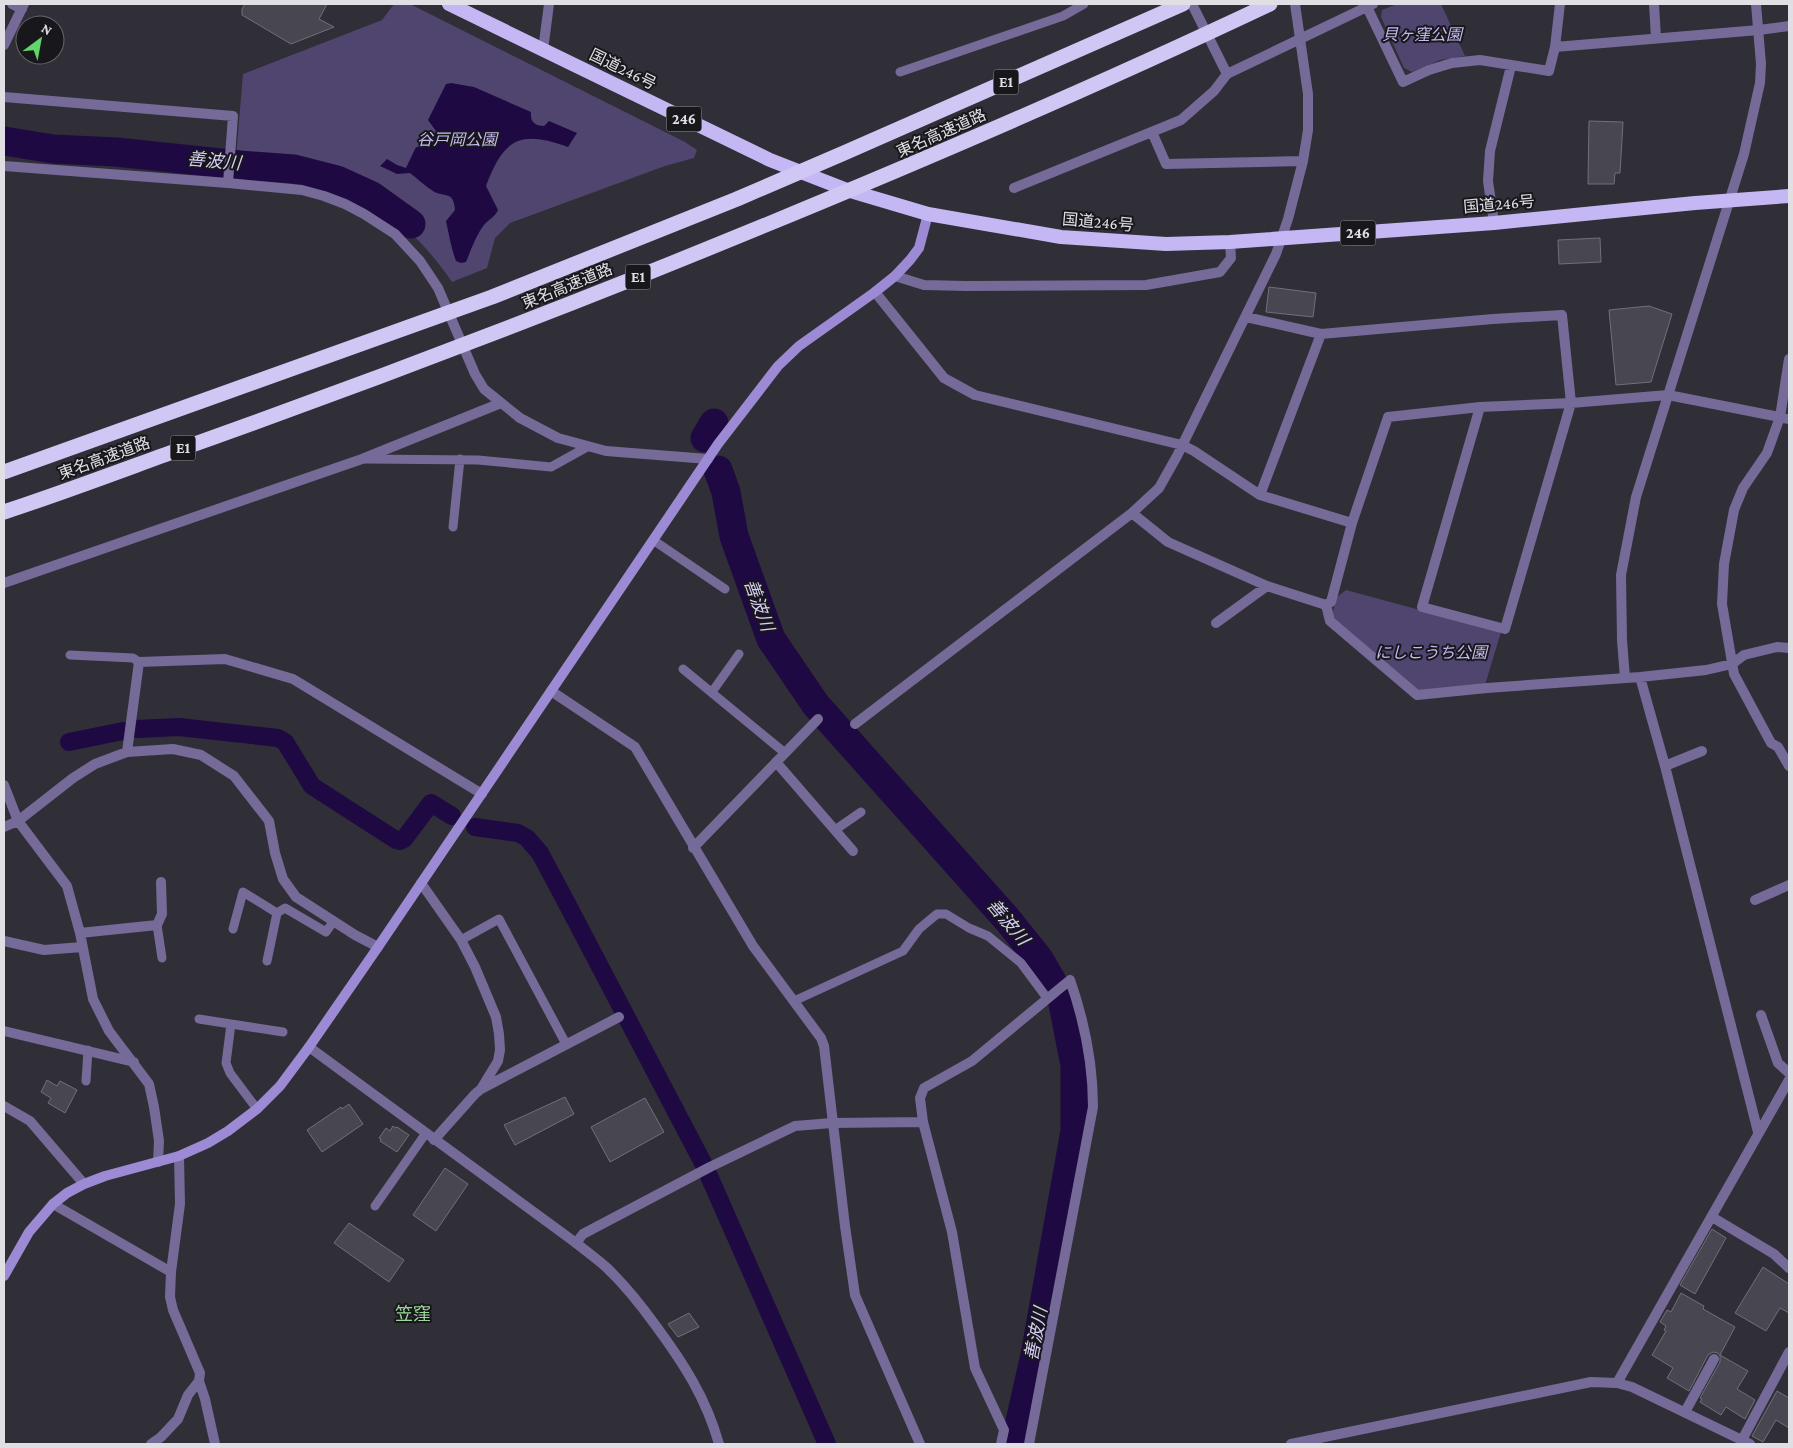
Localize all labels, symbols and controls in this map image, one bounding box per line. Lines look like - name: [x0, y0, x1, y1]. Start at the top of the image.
- north arrow: [15, 15, 65, 65]
- text: N: [39, 20, 56, 39]
- park label: 貝ヶ窪公園: [1382, 26, 1464, 43]
- street label: 国道246号: [587, 46, 659, 92]
- road number: E1: [994, 70, 1018, 94]
- road number: 246: [666, 106, 702, 132]
- street label: 東名高速道路: [894, 106, 988, 160]
- park label: 谷戸岡公園: [417, 131, 499, 148]
- water label: 善波川: [186, 149, 244, 173]
- street label: 国道246号: [1462, 192, 1536, 216]
- street label: 国道246号: [1061, 210, 1135, 234]
- road number: 246: [1340, 220, 1376, 246]
- street label: 東名高速道路: [519, 260, 615, 312]
- road number: E1: [626, 264, 650, 290]
- street label: 東名高速道路: [56, 434, 152, 482]
- road number: E1: [170, 436, 196, 460]
- water label: 善波川: [740, 576, 778, 636]
- park label: にしこうち公園: [1375, 644, 1489, 661]
- water label: 善波川: [983, 895, 1034, 951]
- district label: 笠窪: [395, 1304, 431, 1324]
- water label: 善波川: [1021, 1304, 1051, 1362]

